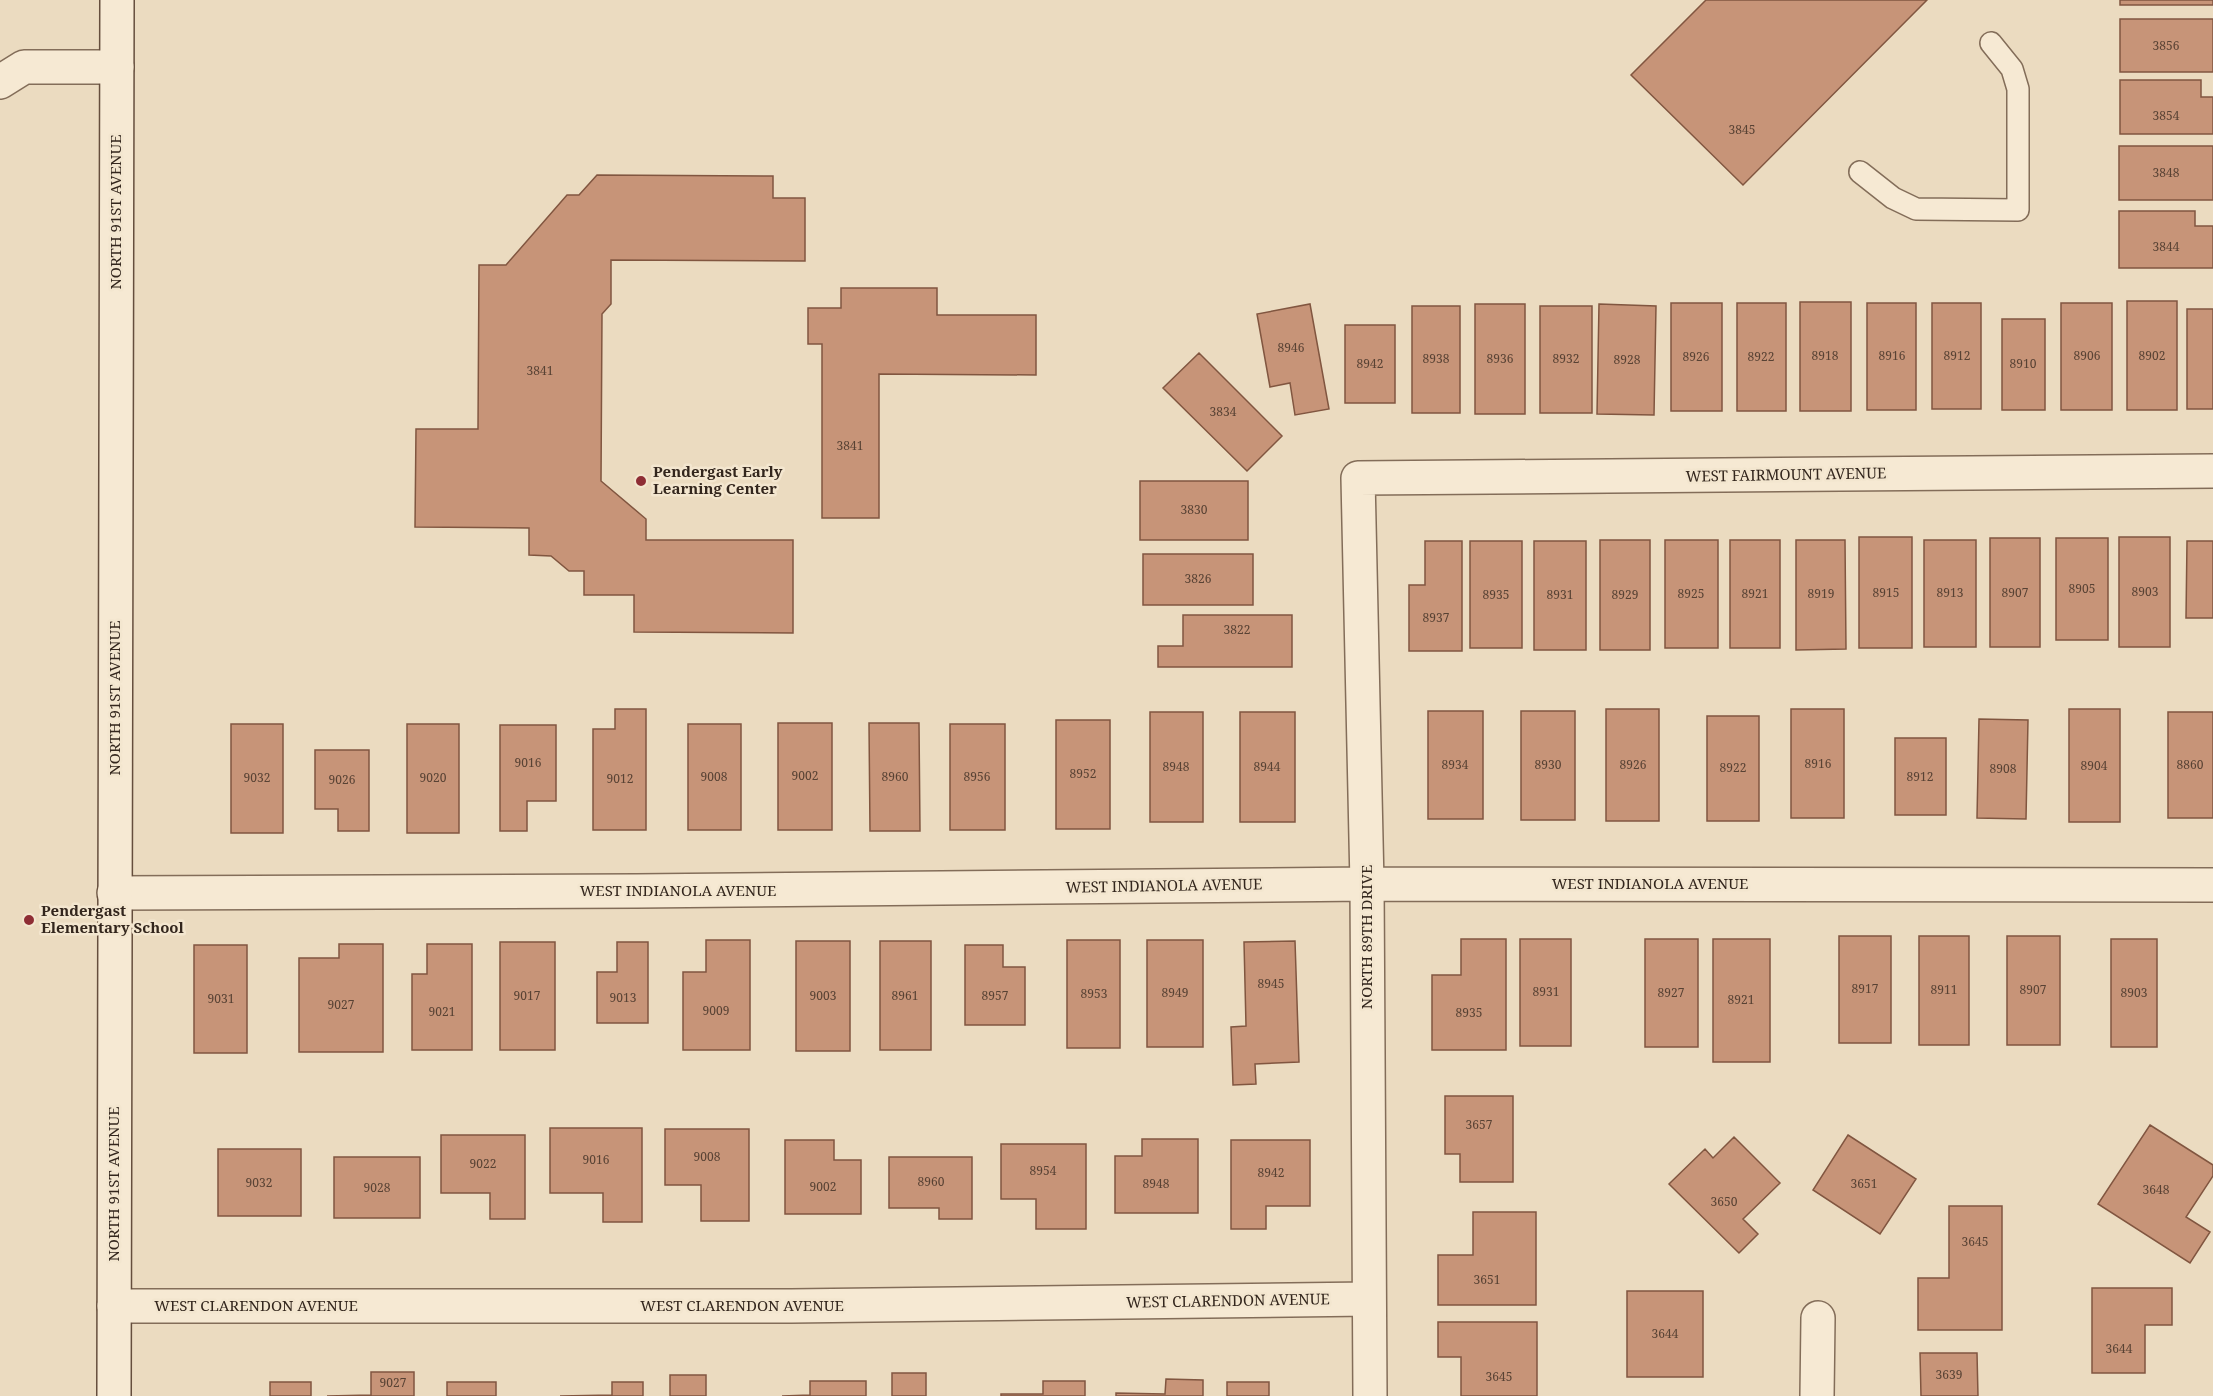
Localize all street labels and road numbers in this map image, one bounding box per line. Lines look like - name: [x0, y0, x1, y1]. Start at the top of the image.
- street label: NORTH 91ST AVENUE: [105, 134, 125, 290]
- street label: WEST FAIRMOUNT AVENUE: [1686, 462, 1886, 486]
- street label: NORTH 91ST AVENUE: [104, 620, 124, 776]
- street label: NORTH 89TH DRIVE: [1356, 865, 1376, 1009]
- street label: WEST INDIANOLA AVENUE: [1065, 873, 1263, 897]
- street label: WEST INDIANOLA AVENUE: [1552, 873, 1748, 893]
- street label: WEST INDIANOLA AVENUE: [580, 880, 776, 900]
- street label: NORTH 91ST AVENUE: [103, 1106, 123, 1262]
- street label: WEST CLARENDON AVENUE: [1126, 1288, 1330, 1312]
- street label: WEST CLARENDON AVENUE: [154, 1295, 358, 1315]
- street label: WEST CLARENDON AVENUE: [640, 1295, 844, 1315]

